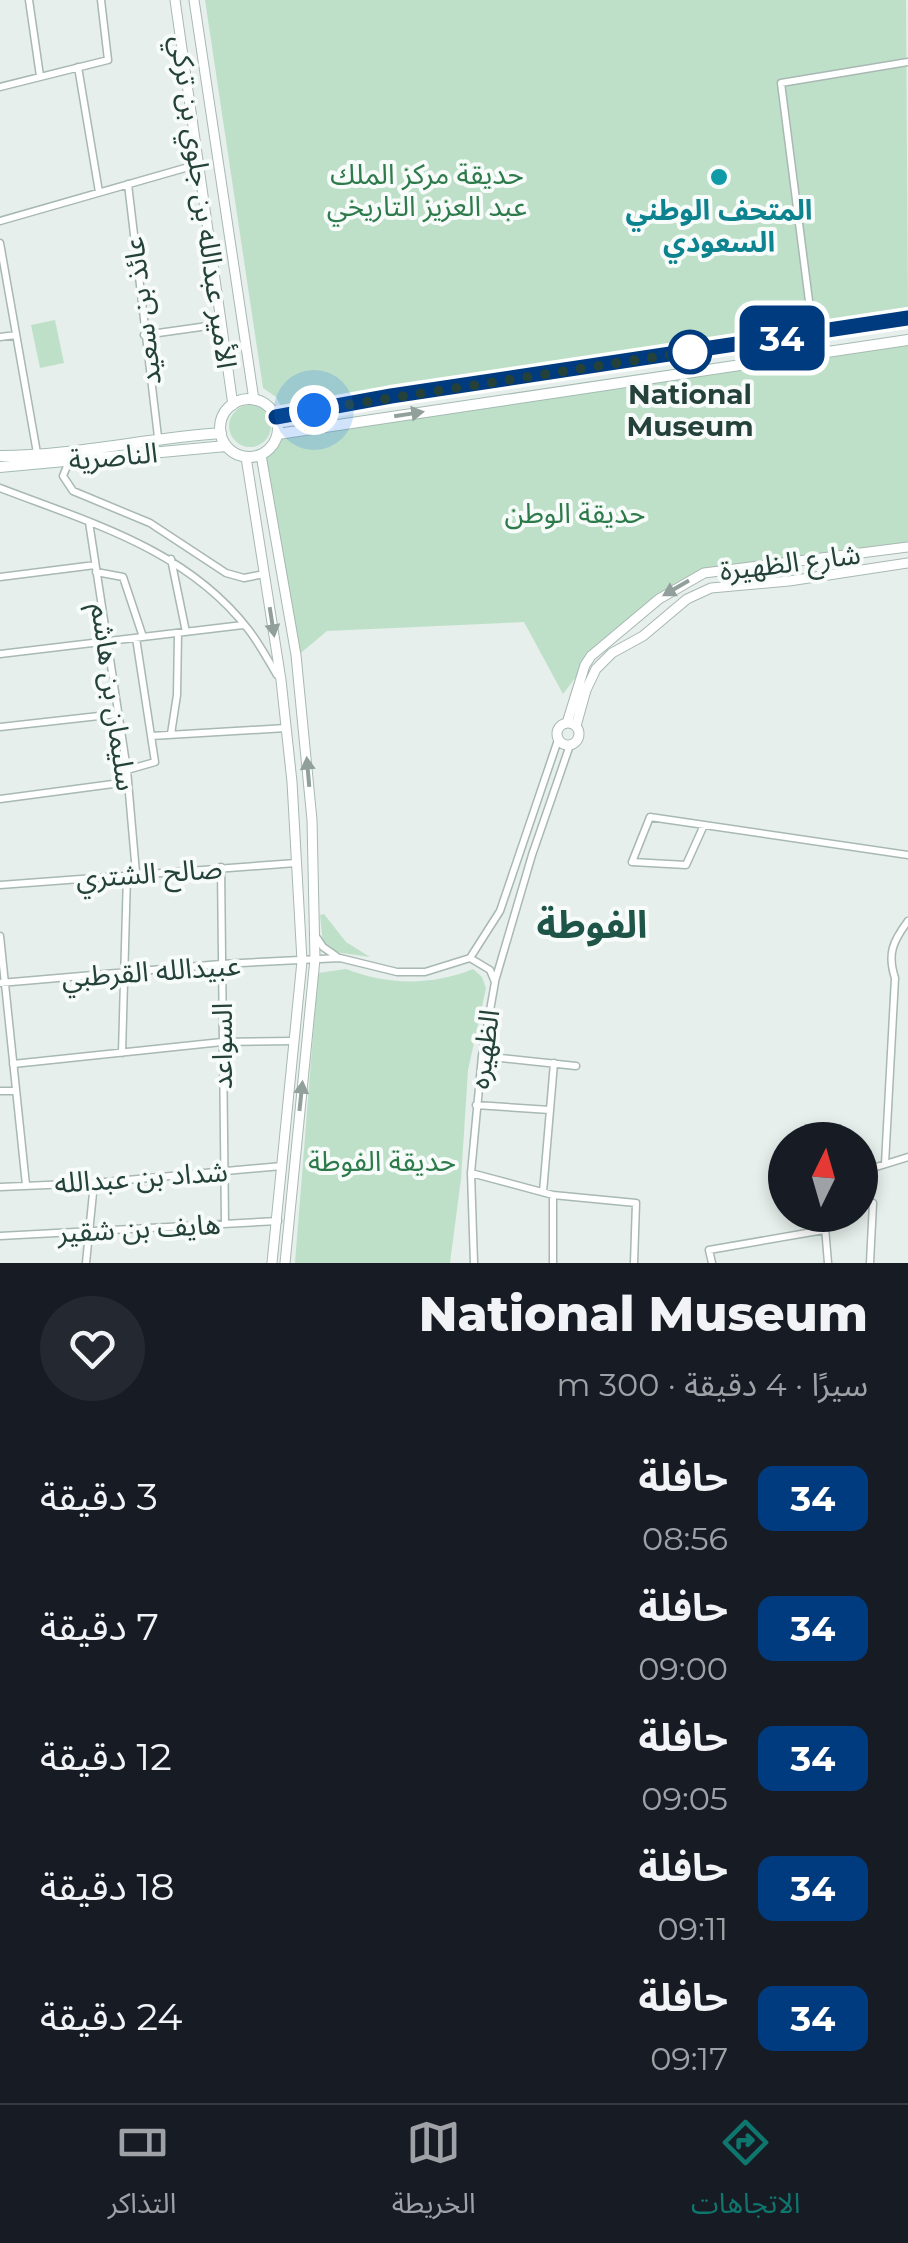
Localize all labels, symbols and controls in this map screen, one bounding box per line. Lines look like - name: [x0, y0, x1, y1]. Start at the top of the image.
- street label: الأمير عبدالله بن جلوي بن تركي: [159, 33, 244, 371]
- park label: حديقة مركز الملك عبد العزيز التاريخي: [327, 157, 527, 227]
- marker: المتحف الوطني السعودي: [708, 166, 730, 188]
- place label: المتحف الوطني السعودي: [626, 193, 812, 264]
- street label: عائذ بن سعيد: [116, 235, 168, 387]
- line badge: 34: [737, 306, 827, 370]
- text: 34: [760, 317, 804, 360]
- marker: National Museum: [669, 331, 711, 373]
- place label: National Museum: [626, 377, 754, 443]
- your location: [289, 385, 339, 435]
- one-way arrow: [393, 406, 425, 421]
- street label: الناصرية: [67, 435, 159, 477]
- park label: حديقة الوطن: [504, 496, 646, 530]
- street label: شارع الظهيرة: [718, 536, 863, 591]
- one-way arrow: [662, 579, 690, 597]
- street label: سليمان بن هاشم: [79, 601, 144, 794]
- one-way arrow: [264, 607, 280, 639]
- one-way arrow: [299, 756, 315, 788]
- street label: صالح الشتري: [75, 851, 224, 900]
- district label: الفوطة: [537, 901, 647, 948]
- street label: عبيدالله القرطبي: [60, 948, 242, 999]
- street label: السواعد: [205, 1003, 239, 1089]
- street label: الظهيره: [462, 1007, 506, 1091]
- one-way arrow: [294, 1080, 310, 1112]
- north arrow: [768, 1122, 878, 1232]
- map controls: [768, 1122, 878, 1232]
- park label: حديقة الفوطة: [308, 1144, 456, 1178]
- street label: شداد بن عبدالله: [53, 1154, 229, 1200]
- street label: هايف بن شقير: [56, 1207, 221, 1249]
- text: National Museum: [419, 1285, 868, 1343]
- button: heart: [40, 1296, 145, 1401]
- text: سيرًا · 4 دقيقة · 300 m: [557, 1365, 868, 1404]
- text: حافلة: [639, 1454, 728, 1501]
- text: 3 دقيقة: [40, 1473, 158, 1520]
- text: 34: [791, 1477, 835, 1520]
- text: 08:56: [642, 1519, 728, 1558]
- text: حافلة: [639, 1584, 728, 1631]
- text: 7 دقيقة: [40, 1603, 159, 1650]
- text: 34: [791, 1607, 835, 1650]
- text: 09:00: [638, 1649, 728, 1688]
- text: حافلة: [639, 1714, 728, 1761]
- text: 12 دقيقة: [40, 1733, 172, 1780]
- text: 34: [791, 1737, 835, 1780]
- text: 09:05: [641, 1779, 728, 1818]
- text: حافلة: [639, 1844, 728, 1891]
- text: 18 دقيقة: [40, 1863, 175, 1910]
- text: 34: [791, 1867, 835, 1910]
- text: 09:11: [657, 1909, 728, 1948]
- text: حافلة: [639, 1974, 728, 2021]
- text: 24 دقيقة: [40, 1993, 182, 2040]
- text: 34: [791, 1997, 835, 2040]
- text: 09:17: [650, 2039, 728, 2078]
- tab: التذاكر: [108, 2115, 176, 2234]
- tab: الخريطة: [392, 2115, 476, 2234]
- tab: الاتجاهات: [691, 2115, 800, 2234]

